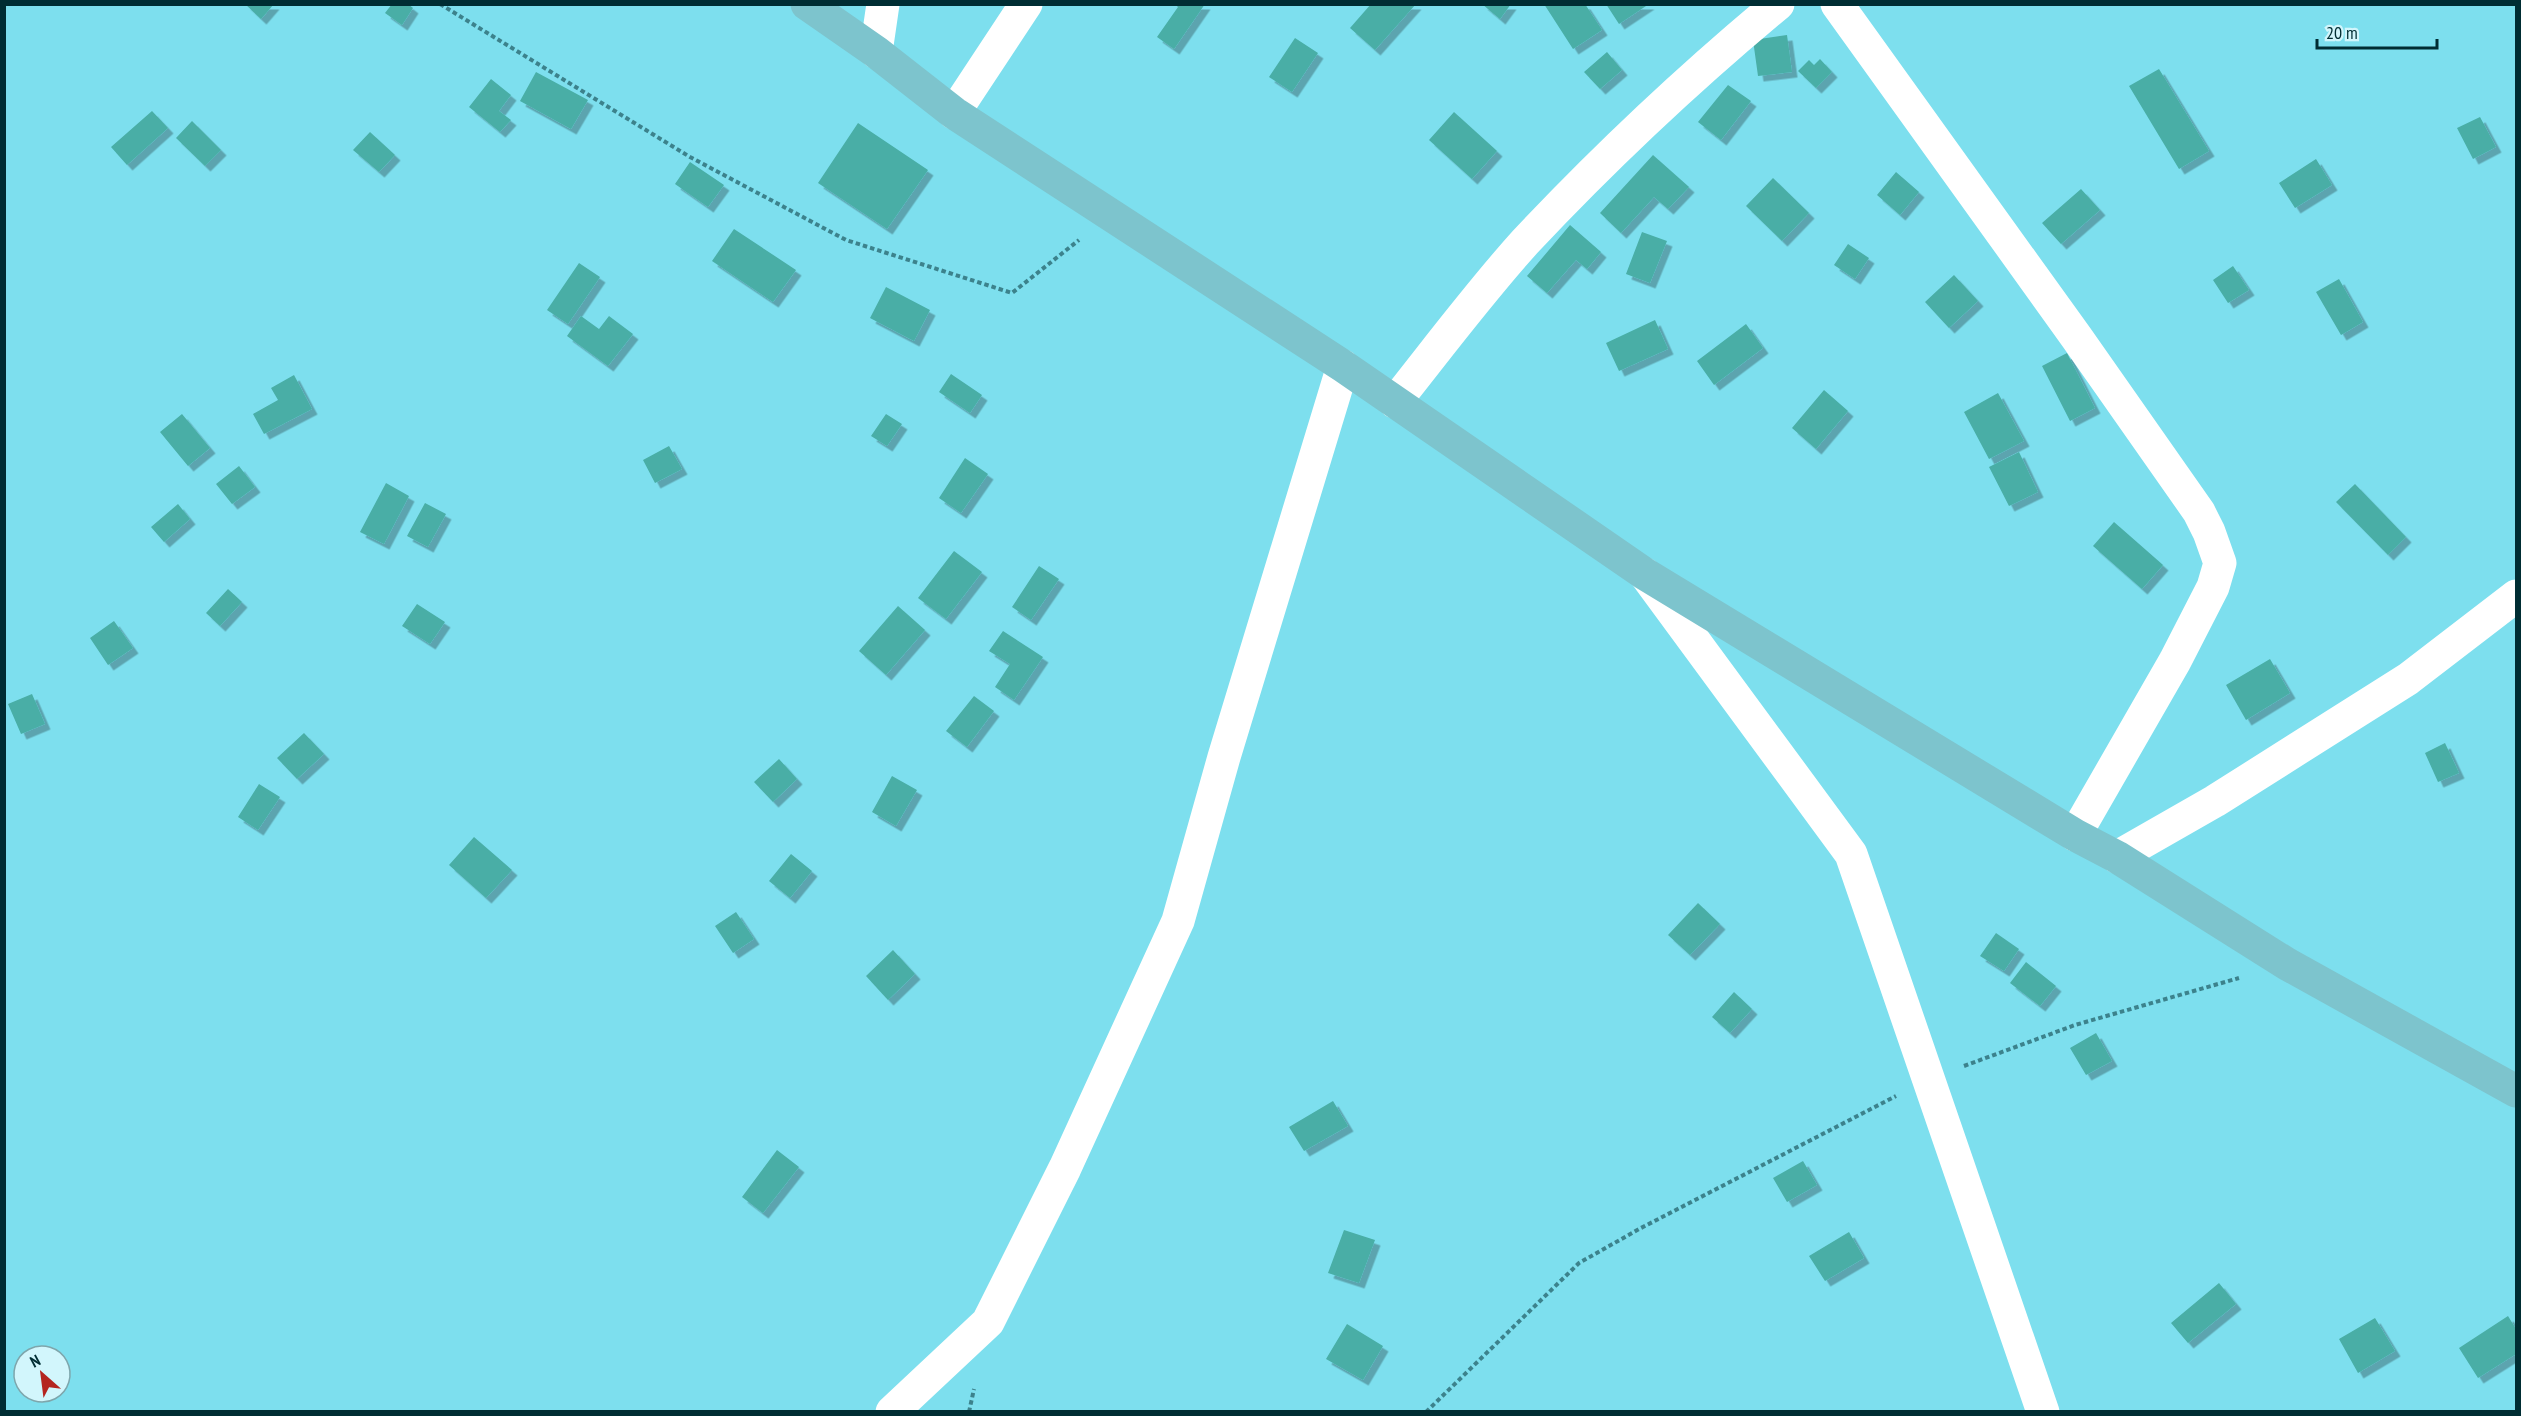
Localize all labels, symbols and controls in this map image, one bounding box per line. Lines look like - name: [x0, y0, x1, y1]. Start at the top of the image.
- scale bar: [2317, 12, 2437, 50]
- text: 20 m: [2326, 21, 2358, 44]
- north arrow: [12, 1344, 72, 1404]
- text: N: [26, 1350, 43, 1372]

